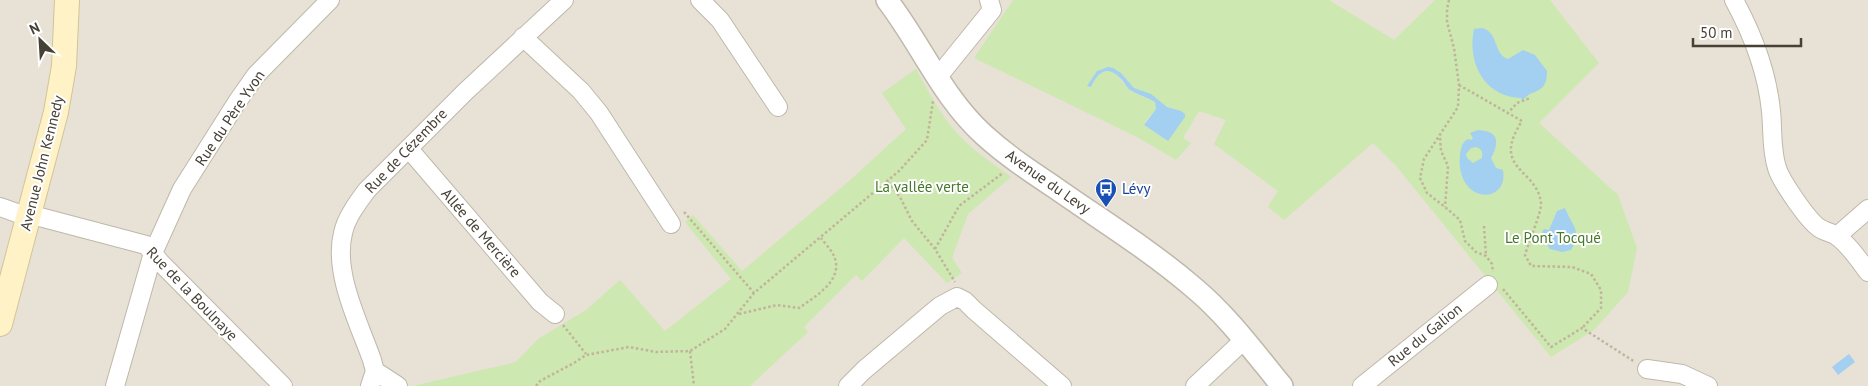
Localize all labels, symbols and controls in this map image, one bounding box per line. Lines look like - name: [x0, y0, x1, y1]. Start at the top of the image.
- north arrow: [15, 15, 65, 65]
- scale bar: [1693, 15, 1800, 47]
- text: N: [27, 18, 42, 38]
- text: 50 m: [1700, 23, 1733, 42]
- street label: Rue du Père Yvon: [191, 66, 269, 169]
- street label: Avenue John Kennedy: [16, 93, 68, 233]
- street label: Rue de Cézembre: [360, 104, 451, 197]
- street label: Avenue du Levy: [1002, 145, 1094, 218]
- park label: La vallée verte: [875, 177, 969, 196]
- bus stop icon: Lévy: [1094, 177, 1118, 208]
- place label: Lévy: [1122, 179, 1151, 198]
- street label: Allée de Mercière: [437, 184, 525, 281]
- park label: Le Pont Tocqué: [1505, 228, 1601, 247]
- street label: Rue de la Boulnaye: [143, 243, 242, 345]
- street label: Rue du Galion: [1384, 299, 1466, 370]

